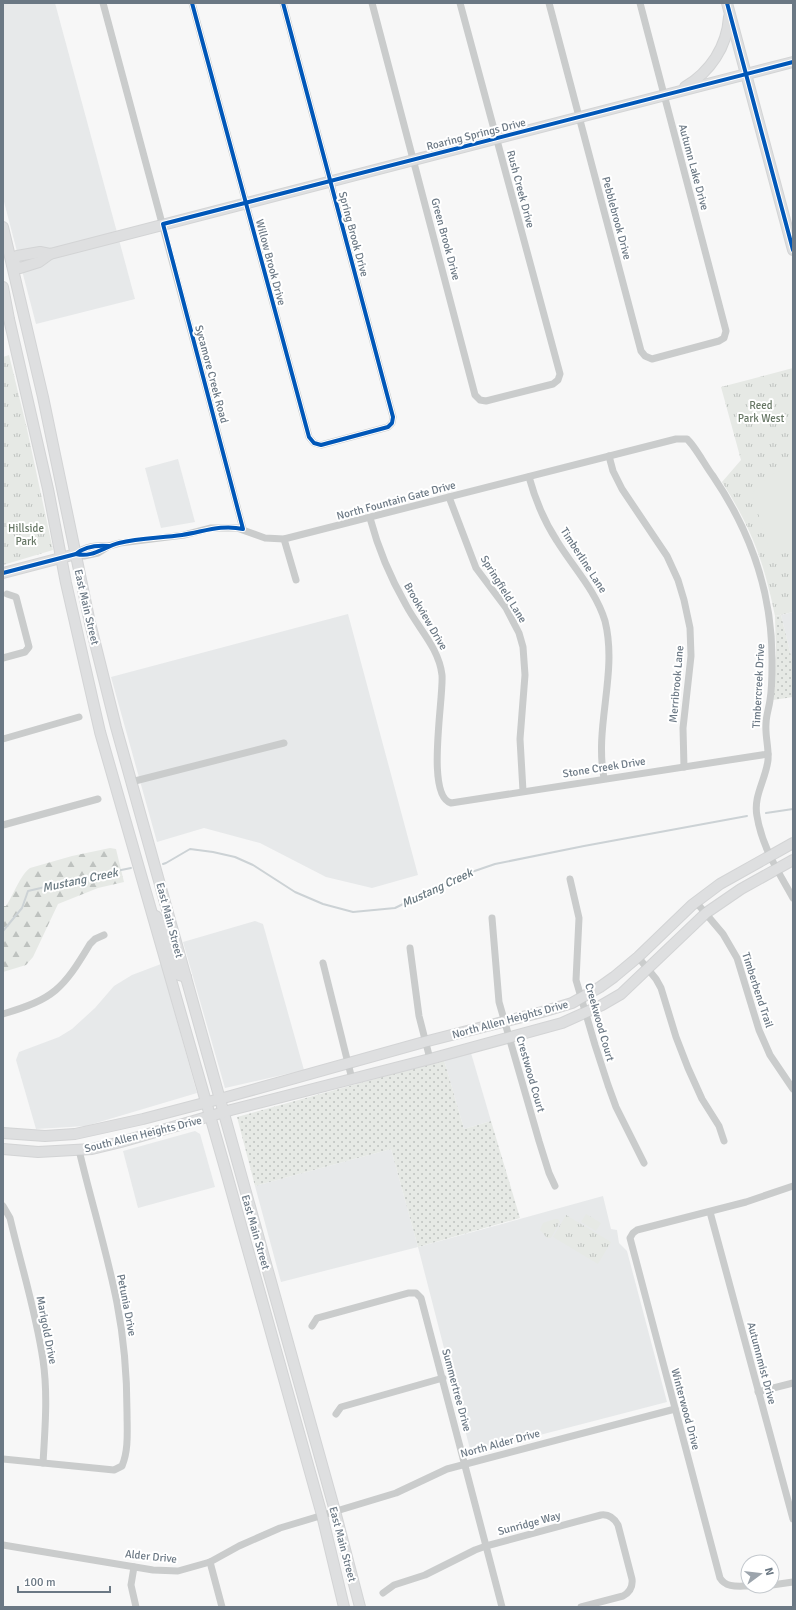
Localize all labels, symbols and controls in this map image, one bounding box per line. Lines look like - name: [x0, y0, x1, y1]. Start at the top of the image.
- street label: Roaring Springs Drive: [425, 116, 527, 153]
- street label: Autumn Lake Drive: [676, 123, 711, 212]
- street label: Rush Creek Drive: [504, 149, 537, 229]
- street label: Pebblebrook Drive: [599, 175, 634, 261]
- street label: Spring Brook Drive: [336, 190, 371, 278]
- street label: Green Brook Drive: [428, 197, 463, 282]
- street label: Willow Brook Drive: [253, 218, 288, 307]
- street label: Sycamore Creek Road: [192, 324, 231, 425]
- park label: Reed Park West: [738, 399, 784, 425]
- street label: North Fountain Gate Drive: [335, 478, 457, 523]
- park label: Hillside Park: [8, 522, 44, 548]
- street label: Timberline Lane: [558, 525, 610, 595]
- street label: Springfield Lane: [478, 553, 529, 625]
- street label: East Main Street: [71, 568, 102, 646]
- street label: Brookview Drive: [401, 580, 450, 652]
- street label: Timbercreek Drive: [750, 643, 767, 729]
- street label: Merribrook Lane: [667, 645, 686, 723]
- street label: Stone Creek Drive: [562, 755, 646, 780]
- water label: Mustang Creek: [41, 865, 120, 896]
- water label: Mustang Creek: [399, 865, 476, 911]
- street label: East Main Street: [153, 881, 186, 959]
- street label: Timberbend Trail: [739, 951, 776, 1030]
- street label: Creekwood Court: [582, 981, 617, 1063]
- street label: North Allen Heights Drive: [451, 998, 570, 1041]
- street label: Crestwood Court: [513, 1035, 548, 1114]
- street label: South Allen Heights Drive: [83, 1114, 203, 1155]
- street label: East Main Street: [239, 1193, 272, 1271]
- street label: Petunia Drive: [114, 1273, 139, 1337]
- street label: Marigold Drive: [34, 1295, 59, 1365]
- street label: Autumnmist Drive: [744, 1321, 779, 1406]
- street label: Summertree Drive: [439, 1347, 474, 1433]
- street label: Winterwood Drive: [668, 1367, 703, 1451]
- street label: North Alder Drive: [459, 1427, 541, 1460]
- street label: East Main Street: [326, 1505, 359, 1583]
- street label: Sunridge Way: [496, 1509, 563, 1538]
- street label: Alder Drive: [124, 1547, 178, 1566]
- north arrow: [740, 1554, 780, 1594]
- text: N: [762, 1566, 776, 1577]
- scale bar: [18, 1568, 110, 1594]
- text: 100 m: [24, 1575, 56, 1590]

